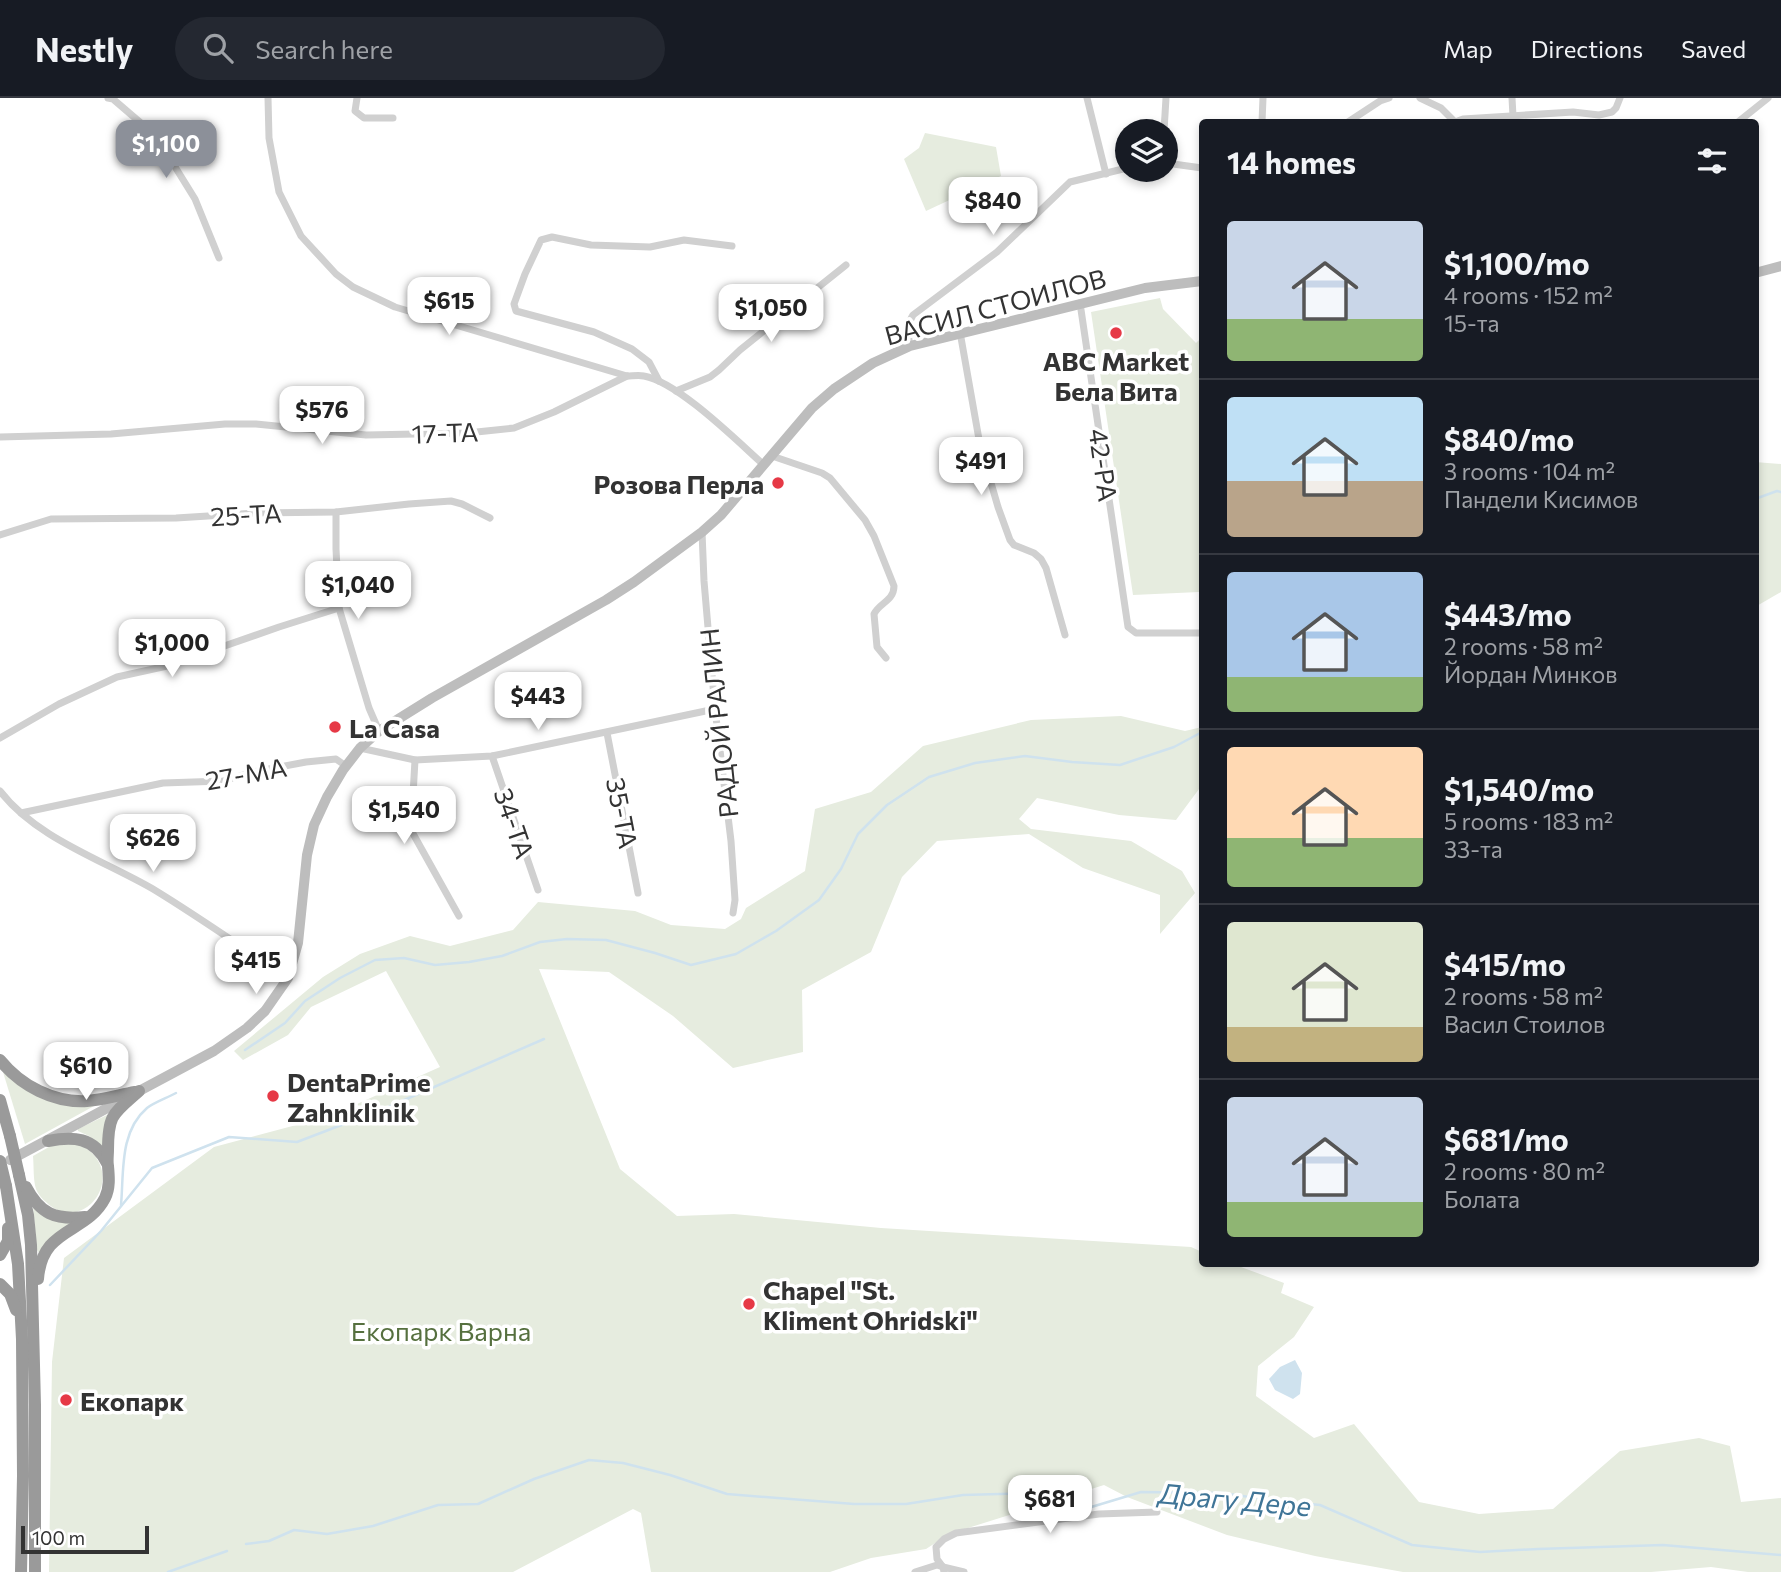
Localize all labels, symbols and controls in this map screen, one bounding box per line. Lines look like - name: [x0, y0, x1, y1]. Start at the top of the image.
- search box: [175, 17, 665, 80]
- text: Nestly: [35, 28, 133, 69]
- icon: search: [199, 29, 237, 67]
- text: Search here: [255, 33, 393, 64]
- text: Map: [1443, 34, 1493, 63]
- text: Directions: [1531, 34, 1643, 63]
- text: Saved: [1681, 34, 1746, 63]
- map controls: [1115, 119, 1178, 182]
- button: layers: [1115, 119, 1178, 182]
- pin: $1,100: [109, 120, 223, 180]
- text: $1,100: [132, 129, 200, 157]
- icon: filters: [1693, 142, 1731, 180]
- text: 14 homes: [1227, 143, 1356, 180]
- pin: $840: [952, 178, 1034, 237]
- text: $840: [965, 186, 1021, 214]
- text: $1,100/mo: [1444, 244, 1590, 281]
- icon: home: [1283, 249, 1367, 333]
- street label: ВАСИЛ СТОИЛОВ: [881, 262, 1109, 350]
- pin: $615: [408, 278, 490, 337]
- text: 4 rooms · 152 m²: [1444, 281, 1613, 309]
- pin: $1,050: [714, 285, 828, 344]
- text: $615: [423, 286, 475, 314]
- text: $1,050: [734, 293, 808, 321]
- text: 15-та: [1444, 309, 1500, 337]
- marker: ABC Market Бела Вита: [1108, 325, 1124, 341]
- place label: ABC Market Бела Вита: [1043, 345, 1189, 406]
- pin: $576: [281, 386, 363, 446]
- text: $576: [295, 395, 349, 423]
- street label: 17-ТА: [411, 415, 479, 449]
- text: $840/mo: [1444, 420, 1574, 457]
- icon: home: [1283, 425, 1367, 509]
- street label: 42-РА: [1084, 426, 1124, 504]
- pin: $491: [940, 438, 1022, 497]
- text: $491: [955, 446, 1007, 474]
- text: 3 rooms · 104 m²: [1444, 457, 1615, 485]
- place label: Розова Перла: [594, 468, 764, 499]
- marker: Розова Перла: [770, 475, 786, 491]
- text: Пандели Кисимов: [1444, 485, 1638, 513]
- street label: 25-ТА: [210, 497, 282, 531]
- pin: $1,040: [301, 561, 415, 621]
- text: $1,040: [321, 570, 395, 598]
- text: $443/mo: [1444, 595, 1572, 632]
- icon: home: [1283, 600, 1367, 684]
- pin: $1,000: [115, 620, 229, 679]
- street label: РАДОЙ РАЛИН: [693, 627, 743, 819]
- text: $1,000: [135, 628, 209, 656]
- text: 2 rooms · 58 m²: [1444, 632, 1603, 660]
- text: Йордан Минков: [1444, 660, 1617, 688]
- pin: $443: [497, 672, 579, 732]
- text: $443: [511, 681, 565, 709]
- place label: La Casa: [349, 712, 440, 743]
- marker: La Casa: [327, 719, 343, 735]
- street label: 27-МА: [203, 751, 289, 795]
- text: $1,540/mo: [1444, 770, 1594, 807]
- street label: 35-ТА: [601, 775, 645, 851]
- icon: home: [1283, 775, 1367, 859]
- street label: 34-ТА: [489, 784, 541, 862]
- pin: $1,540: [347, 786, 461, 846]
- text: $1,540: [368, 795, 440, 823]
- text: 5 rooms · 183 m²: [1444, 807, 1613, 835]
- pin: $626: [112, 814, 194, 874]
- text: $626: [126, 823, 180, 851]
- text: 33-та: [1444, 835, 1503, 863]
- pin: $415: [215, 936, 297, 996]
- text: $415: [231, 945, 281, 973]
- text: $415/mo: [1444, 945, 1566, 982]
- icon: home: [1283, 950, 1367, 1034]
- text: 2 rooms · 58 m²: [1444, 982, 1603, 1010]
- text: Васил Стоилов: [1444, 1010, 1605, 1038]
- pin: $610: [45, 1042, 127, 1102]
- text: $610: [59, 1051, 113, 1079]
- place label: DentaPrime Zahnklinik: [287, 1066, 431, 1127]
- marker: DentaPrime Zahnklinik: [265, 1088, 281, 1104]
- text: $681/mo: [1444, 1120, 1569, 1157]
- icon: home: [1283, 1125, 1367, 1209]
- text: 2 rooms · 80 m²: [1444, 1157, 1605, 1185]
- text: Болата: [1444, 1185, 1520, 1213]
- place label: Chapel "St. Kliment Ohridski": [763, 1274, 978, 1335]
- marker: Chapel "St. Kliment Ohridski": [741, 1296, 757, 1312]
- park label: Екопарк Варна: [351, 1315, 531, 1346]
- place label: Екопарк: [80, 1385, 184, 1416]
- marker: Екопарк: [58, 1392, 74, 1408]
- water label: Драгу Дере: [1154, 1475, 1313, 1523]
- pin: $681: [1009, 1476, 1091, 1535]
- text: $681: [1024, 1484, 1076, 1512]
- scale bar: [21, 1523, 149, 1555]
- text: 100 m: [32, 1526, 85, 1549]

